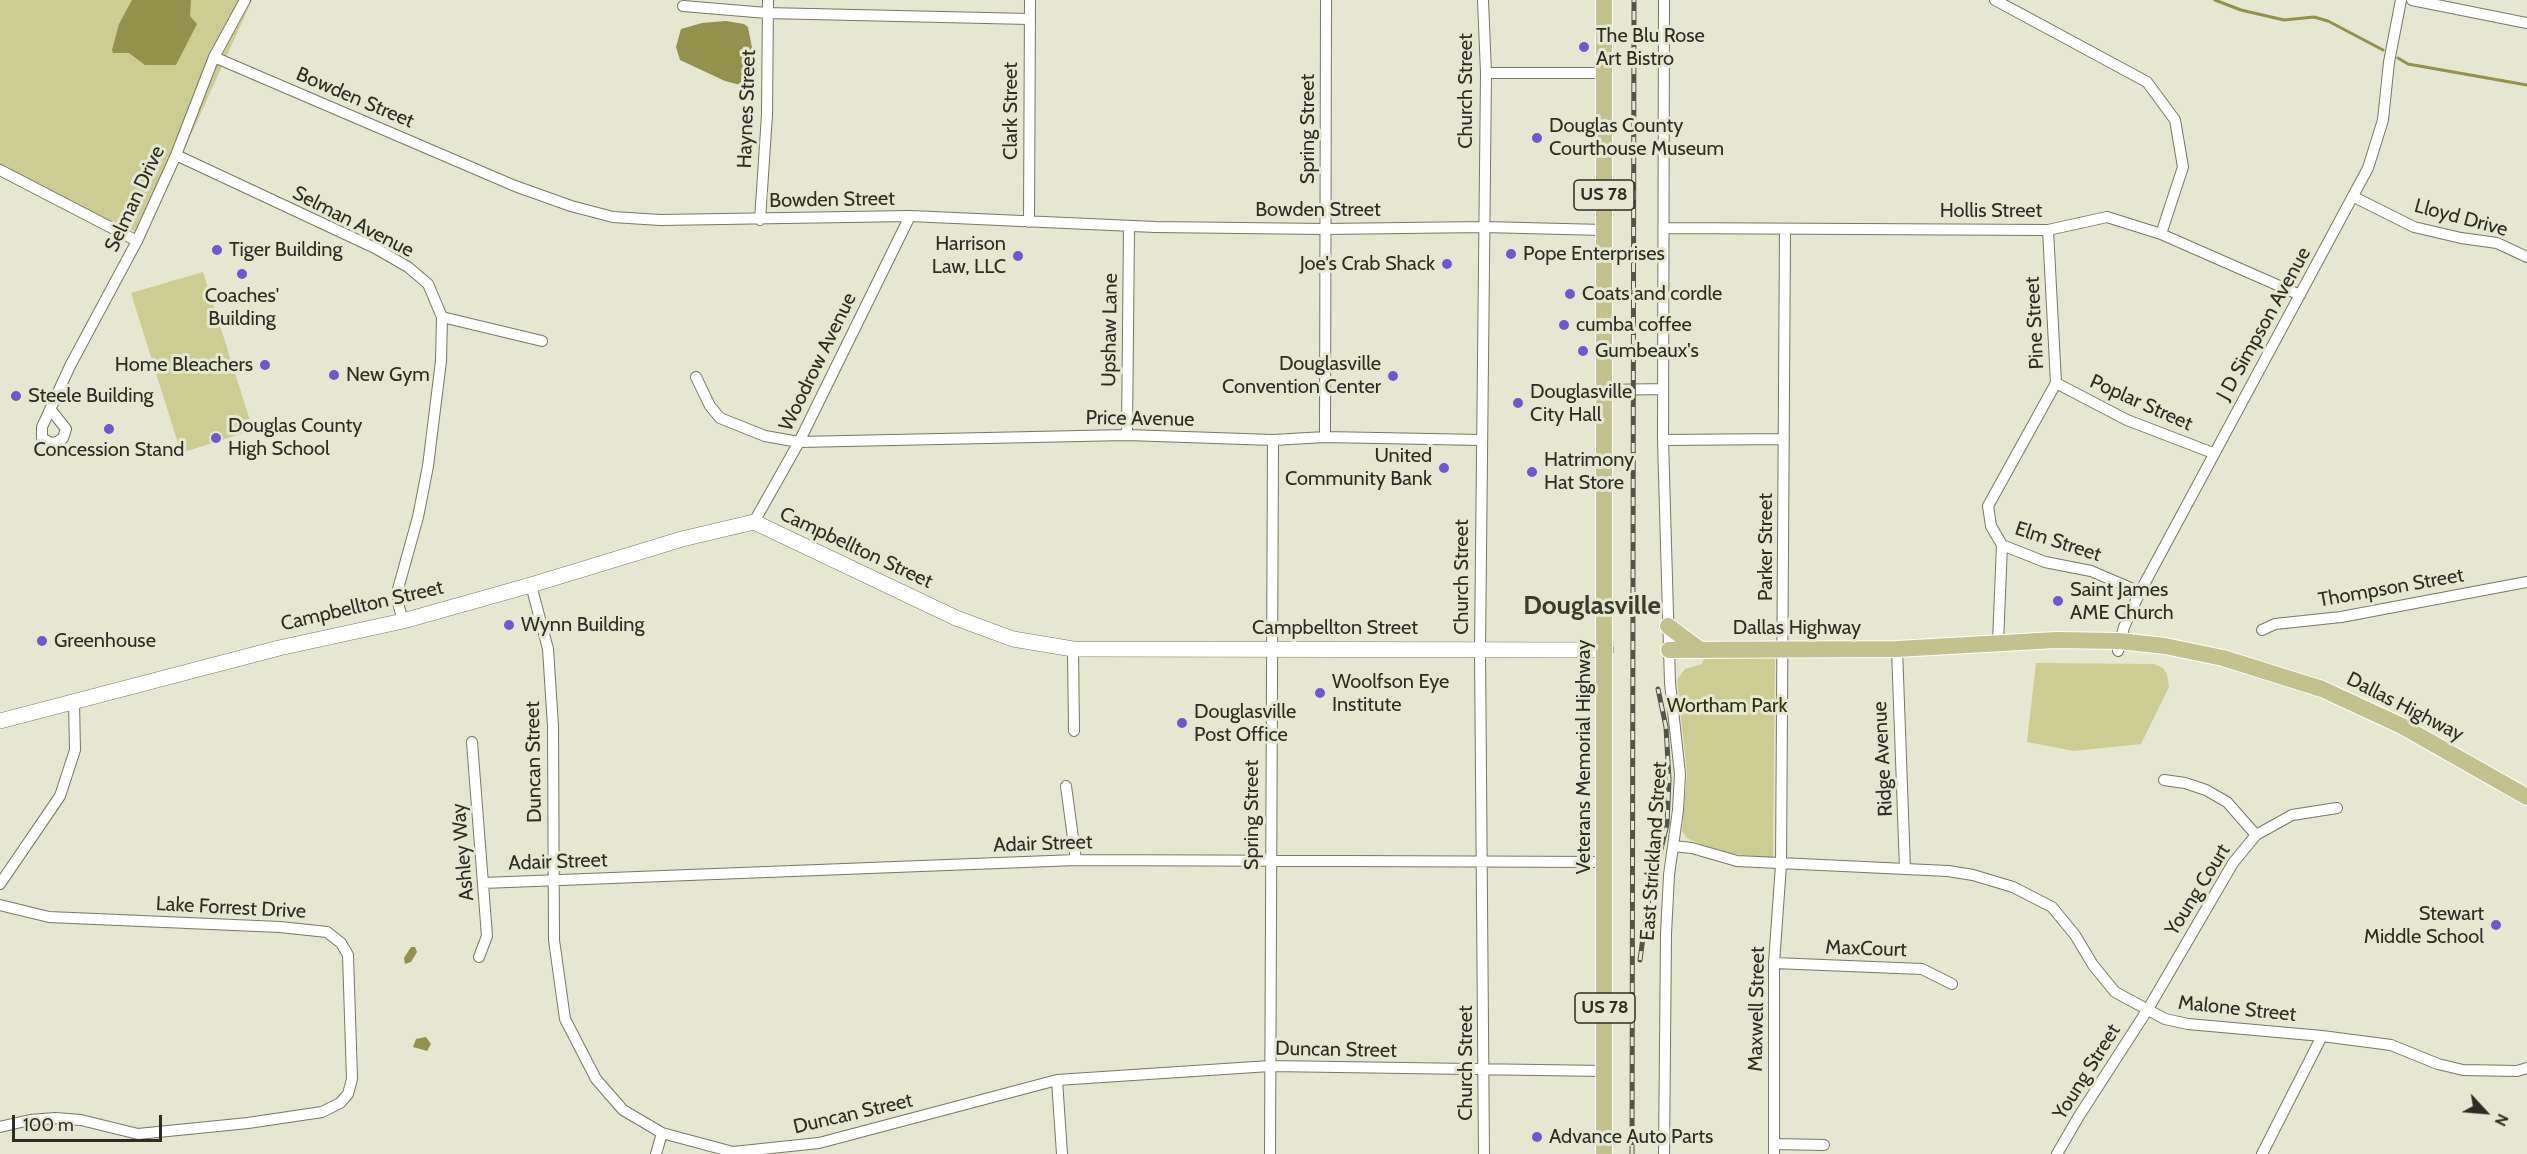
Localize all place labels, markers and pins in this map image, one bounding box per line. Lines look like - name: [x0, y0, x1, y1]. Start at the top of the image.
- place label: The Blu Rose Art Bistro: [1596, 24, 1705, 71]
- marker: The Blu Rose Art Bistro: [1577, 40, 1591, 54]
- place label: Douglas County Courthouse Museum: [1549, 114, 1724, 161]
- marker: Douglas County Courthouse Museum: [1530, 131, 1544, 145]
- place label: Harrison Law, LLC: [932, 232, 1006, 279]
- place label: Tiger Building: [229, 238, 342, 262]
- place label: Pope Enterprises: [1523, 242, 1665, 266]
- marker: Tiger Building: [210, 243, 224, 257]
- marker: Pope Enterprises: [1504, 247, 1518, 261]
- marker: Harrison Law, LLC: [1011, 249, 1025, 263]
- place label: Joe's Crab Shack: [1300, 252, 1435, 276]
- marker: Joe's Crab Shack: [1440, 257, 1454, 271]
- marker: Coaches' Building: [235, 267, 249, 281]
- place label: Coats and cordle: [1582, 282, 1722, 306]
- place label: Coaches' Building: [205, 284, 279, 331]
- marker: Coats and cordle: [1563, 287, 1577, 301]
- place label: cumba coffee: [1576, 313, 1692, 337]
- marker: cumba coffee: [1557, 318, 1571, 332]
- place label: Gumbeaux's: [1595, 339, 1699, 363]
- marker: Gumbeaux's: [1576, 344, 1590, 358]
- place label: Douglasville Convention Center: [1222, 352, 1381, 399]
- place label: Home Bleachers: [115, 353, 253, 377]
- marker: Home Bleachers: [258, 358, 272, 372]
- place label: New Gym: [346, 363, 430, 387]
- marker: New Gym: [327, 368, 341, 382]
- marker: Douglasville Convention Center: [1386, 369, 1400, 383]
- place label: Douglasville City Hall: [1530, 380, 1632, 427]
- place label: Steele Building: [28, 384, 154, 408]
- marker: Steele Building: [9, 389, 23, 403]
- marker: Douglasville City Hall: [1511, 396, 1525, 410]
- place label: Douglas County High School: [228, 414, 362, 461]
- marker: Concession Stand: [102, 422, 116, 436]
- marker: Douglas County High School: [209, 431, 223, 445]
- place label: Concession Stand: [34, 438, 184, 462]
- place label: United Community Bank: [1285, 444, 1432, 491]
- place label: Hatrimony Hat Store: [1544, 448, 1634, 495]
- marker: United Community Bank: [1437, 461, 1451, 475]
- marker: Hatrimony Hat Store: [1525, 465, 1539, 479]
- place label: Saint James AME Church: [2070, 578, 2174, 625]
- marker: Saint James AME Church: [2051, 594, 2065, 608]
- place label: Wynn Building: [521, 613, 644, 637]
- marker: Wynn Building: [502, 618, 516, 632]
- place label: Greenhouse: [54, 629, 156, 653]
- marker: Greenhouse: [35, 634, 49, 648]
- place label: Woolfson Eye Institute: [1332, 670, 1449, 717]
- marker: Woolfson Eye Institute: [1313, 686, 1327, 700]
- place label: Douglasville Post Office: [1194, 700, 1296, 747]
- marker: Douglasville Post Office: [1175, 716, 1189, 730]
- place label: Stewart Middle School: [2364, 902, 2484, 949]
- marker: Stewart Middle School: [2489, 918, 2503, 932]
- place label: Advance Auto Parts: [1549, 1125, 1713, 1149]
- marker: Advance Auto Parts: [1530, 1130, 1544, 1144]

